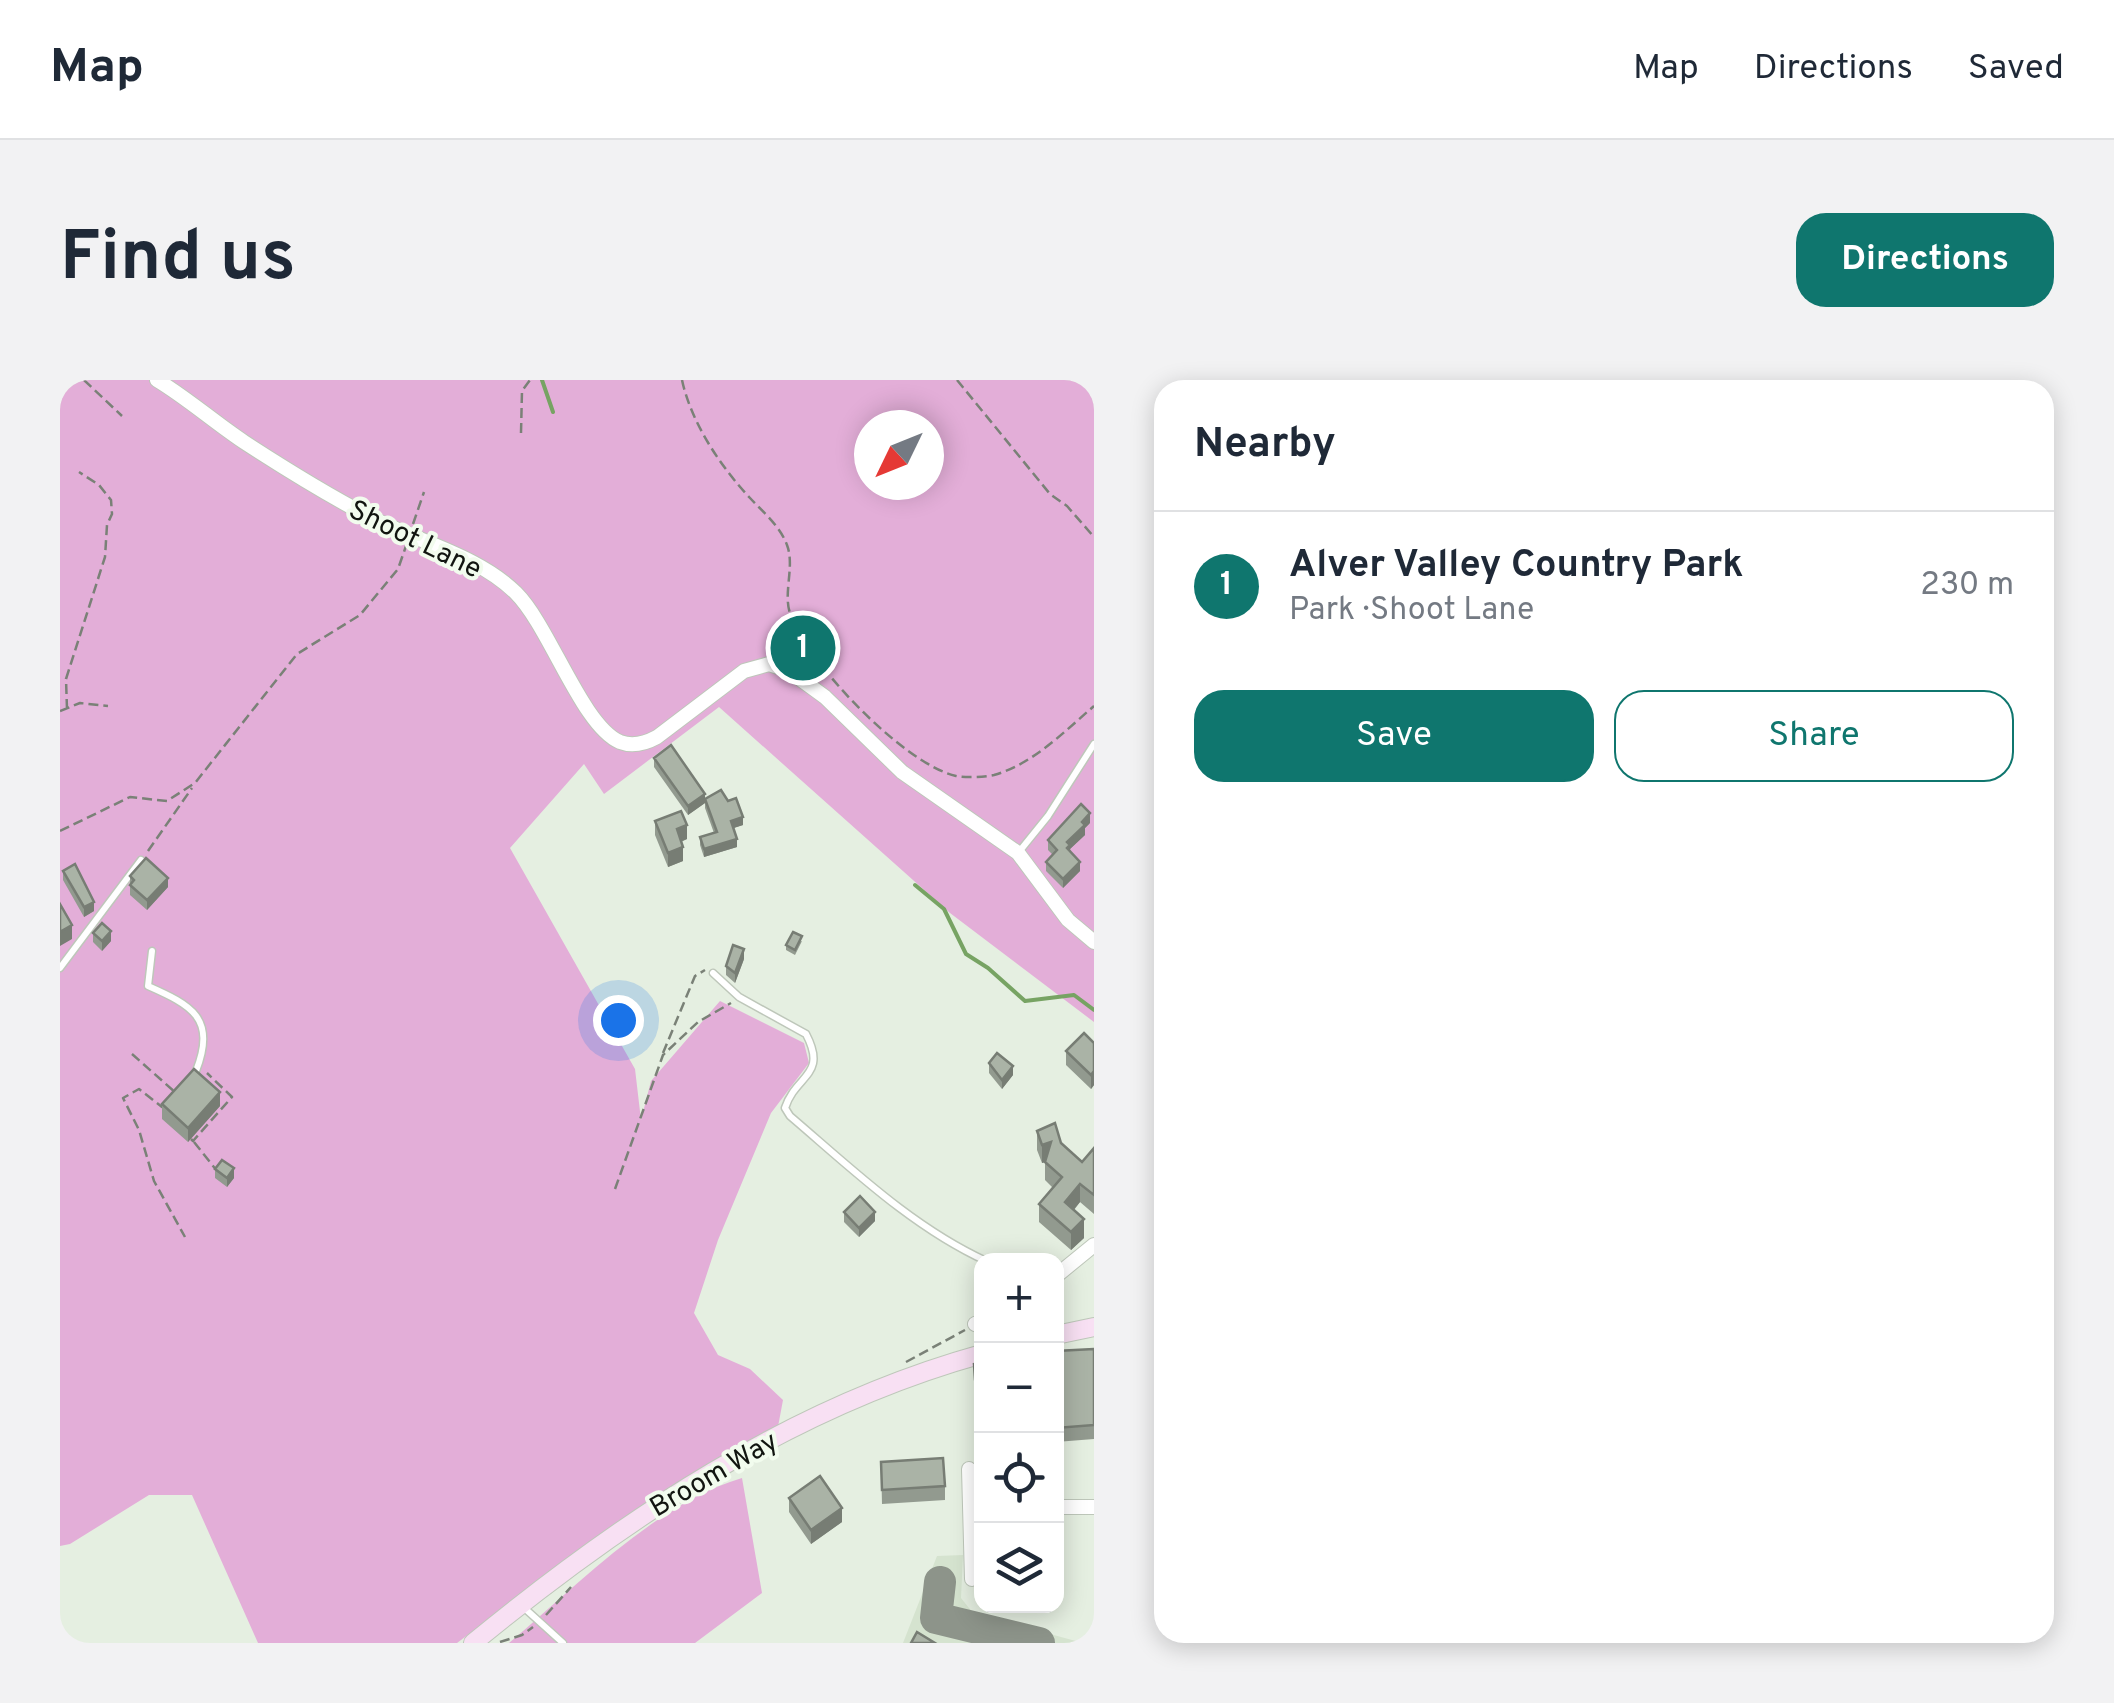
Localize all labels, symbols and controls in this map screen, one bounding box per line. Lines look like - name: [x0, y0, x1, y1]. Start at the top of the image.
- text: Map: [50, 39, 144, 99]
- text: Map: [1633, 47, 1699, 91]
- text: Directions: [1754, 47, 1913, 91]
- text: Saved: [1968, 47, 2064, 91]
- button: Directions: [1796, 213, 2054, 307]
- text: Find us: [60, 216, 296, 305]
- north arrow: [854, 410, 944, 500]
- text: Nearby: [1194, 419, 1336, 472]
- street label: Shoot Lane: [342, 493, 487, 588]
- text: Alver Valley Country Park: [1289, 542, 1743, 591]
- text: 1: [1220, 566, 1233, 606]
- text: 230 m: [1920, 566, 2014, 606]
- text: Park · Shoot Lane: [1289, 591, 1534, 631]
- pin: 1: [770, 610, 836, 686]
- button: Save: [1194, 690, 1594, 782]
- button: Share: [1614, 690, 2014, 782]
- your location: [593, 995, 644, 1046]
- map controls: [974, 1253, 1064, 1613]
- button: +: [974, 1253, 1064, 1343]
- button: −: [974, 1343, 1064, 1433]
- street label: Broom Way: [644, 1424, 785, 1527]
- button: locate: [974, 1433, 1064, 1523]
- button: layers: [974, 1523, 1064, 1613]

